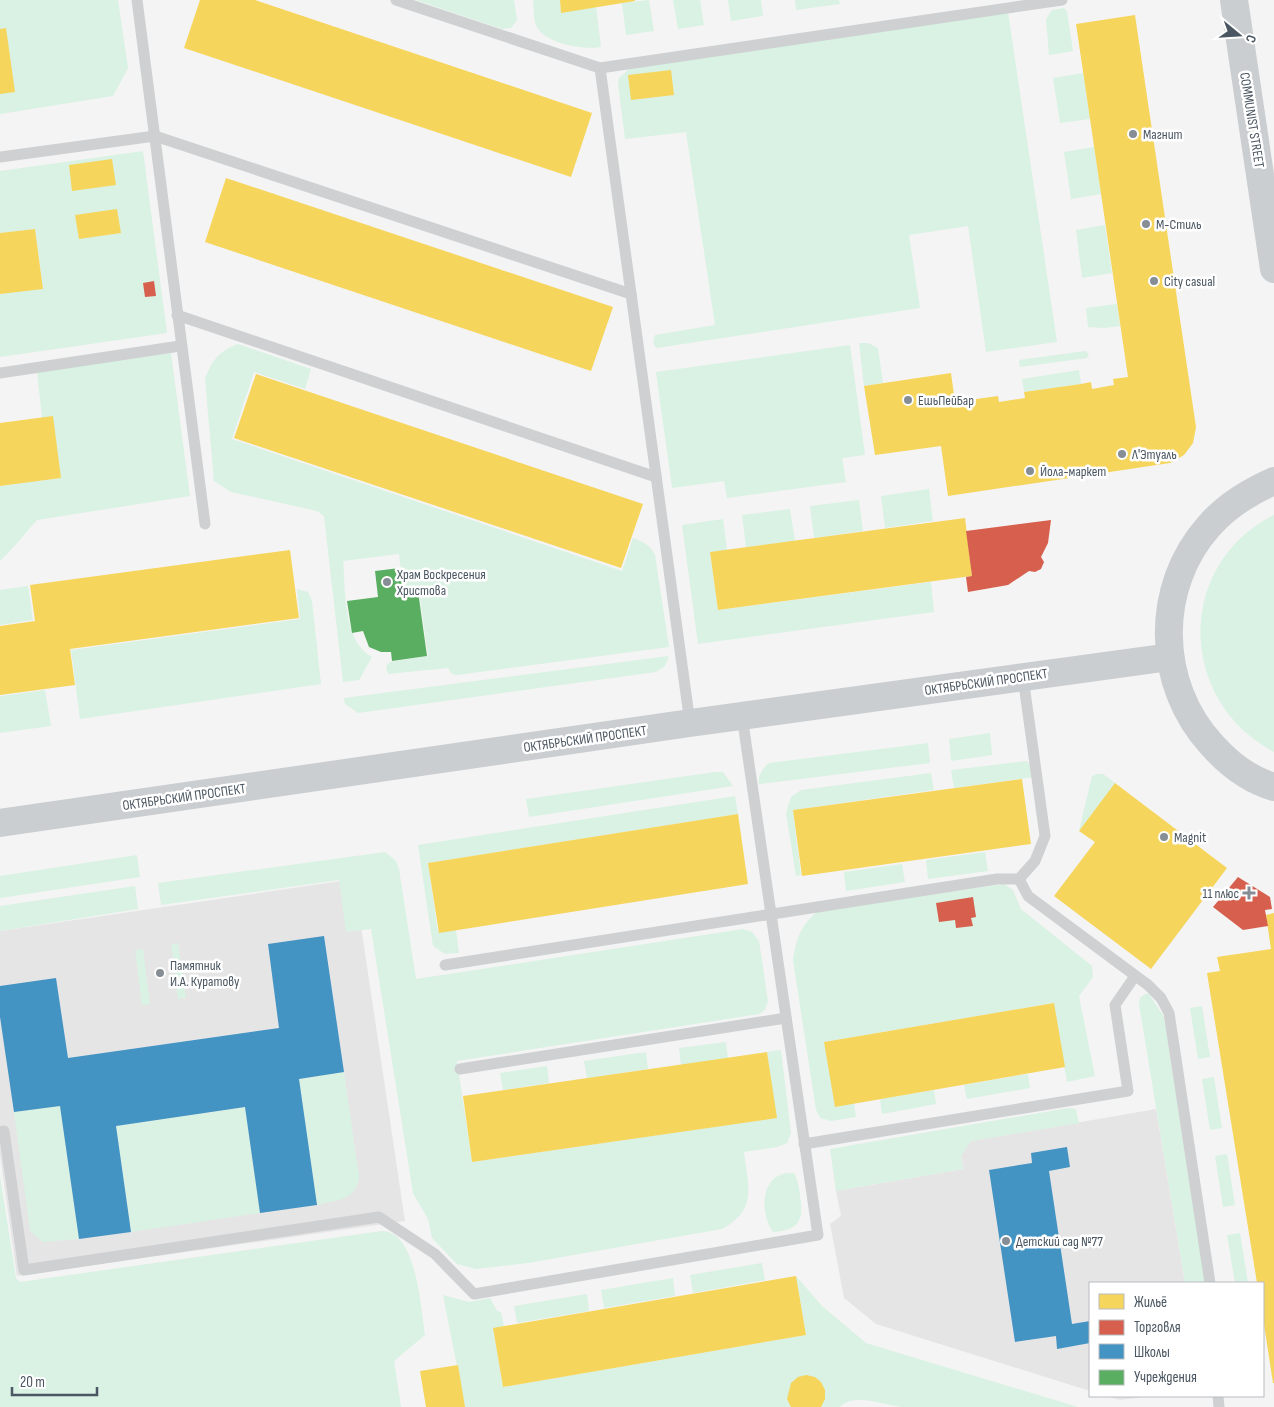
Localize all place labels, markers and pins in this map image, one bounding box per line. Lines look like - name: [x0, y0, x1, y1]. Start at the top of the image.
- place label: Магнит: [1143, 126, 1183, 143]
- marker: Магнит: [1127, 128, 1139, 140]
- place label: М-Стиль: [1156, 216, 1201, 233]
- marker: М-Стиль: [1140, 218, 1152, 230]
- place label: City сasual: [1164, 273, 1215, 290]
- marker: City сasual: [1148, 275, 1160, 287]
- place label: ЕшьПейБар: [918, 392, 974, 409]
- marker: ЕшьПейБар: [902, 394, 914, 406]
- place label: Л'Этуаль: [1131, 446, 1177, 463]
- marker: Л'Этуаль: [1116, 448, 1128, 460]
- place label: Йола-маркет: [1040, 463, 1106, 480]
- marker: Йола-маркет: [1024, 465, 1036, 477]
- place label: Храм Воскресения Христова: [396, 566, 486, 599]
- marker: Храм Воскресения Христова: [381, 576, 393, 588]
- place label: Magnit: [1174, 829, 1206, 846]
- marker: Magnit: [1158, 831, 1170, 843]
- place label: 11 плюс: [1203, 885, 1239, 902]
- marker: 11 плюс: [1243, 887, 1255, 899]
- place label: Памятник И.А. Куратову: [170, 957, 240, 990]
- marker: Памятник И.А. Куратову: [154, 967, 166, 979]
- place label: Детский сад №77: [1016, 1233, 1103, 1250]
- marker: Детский сад №77: [1000, 1235, 1012, 1247]

